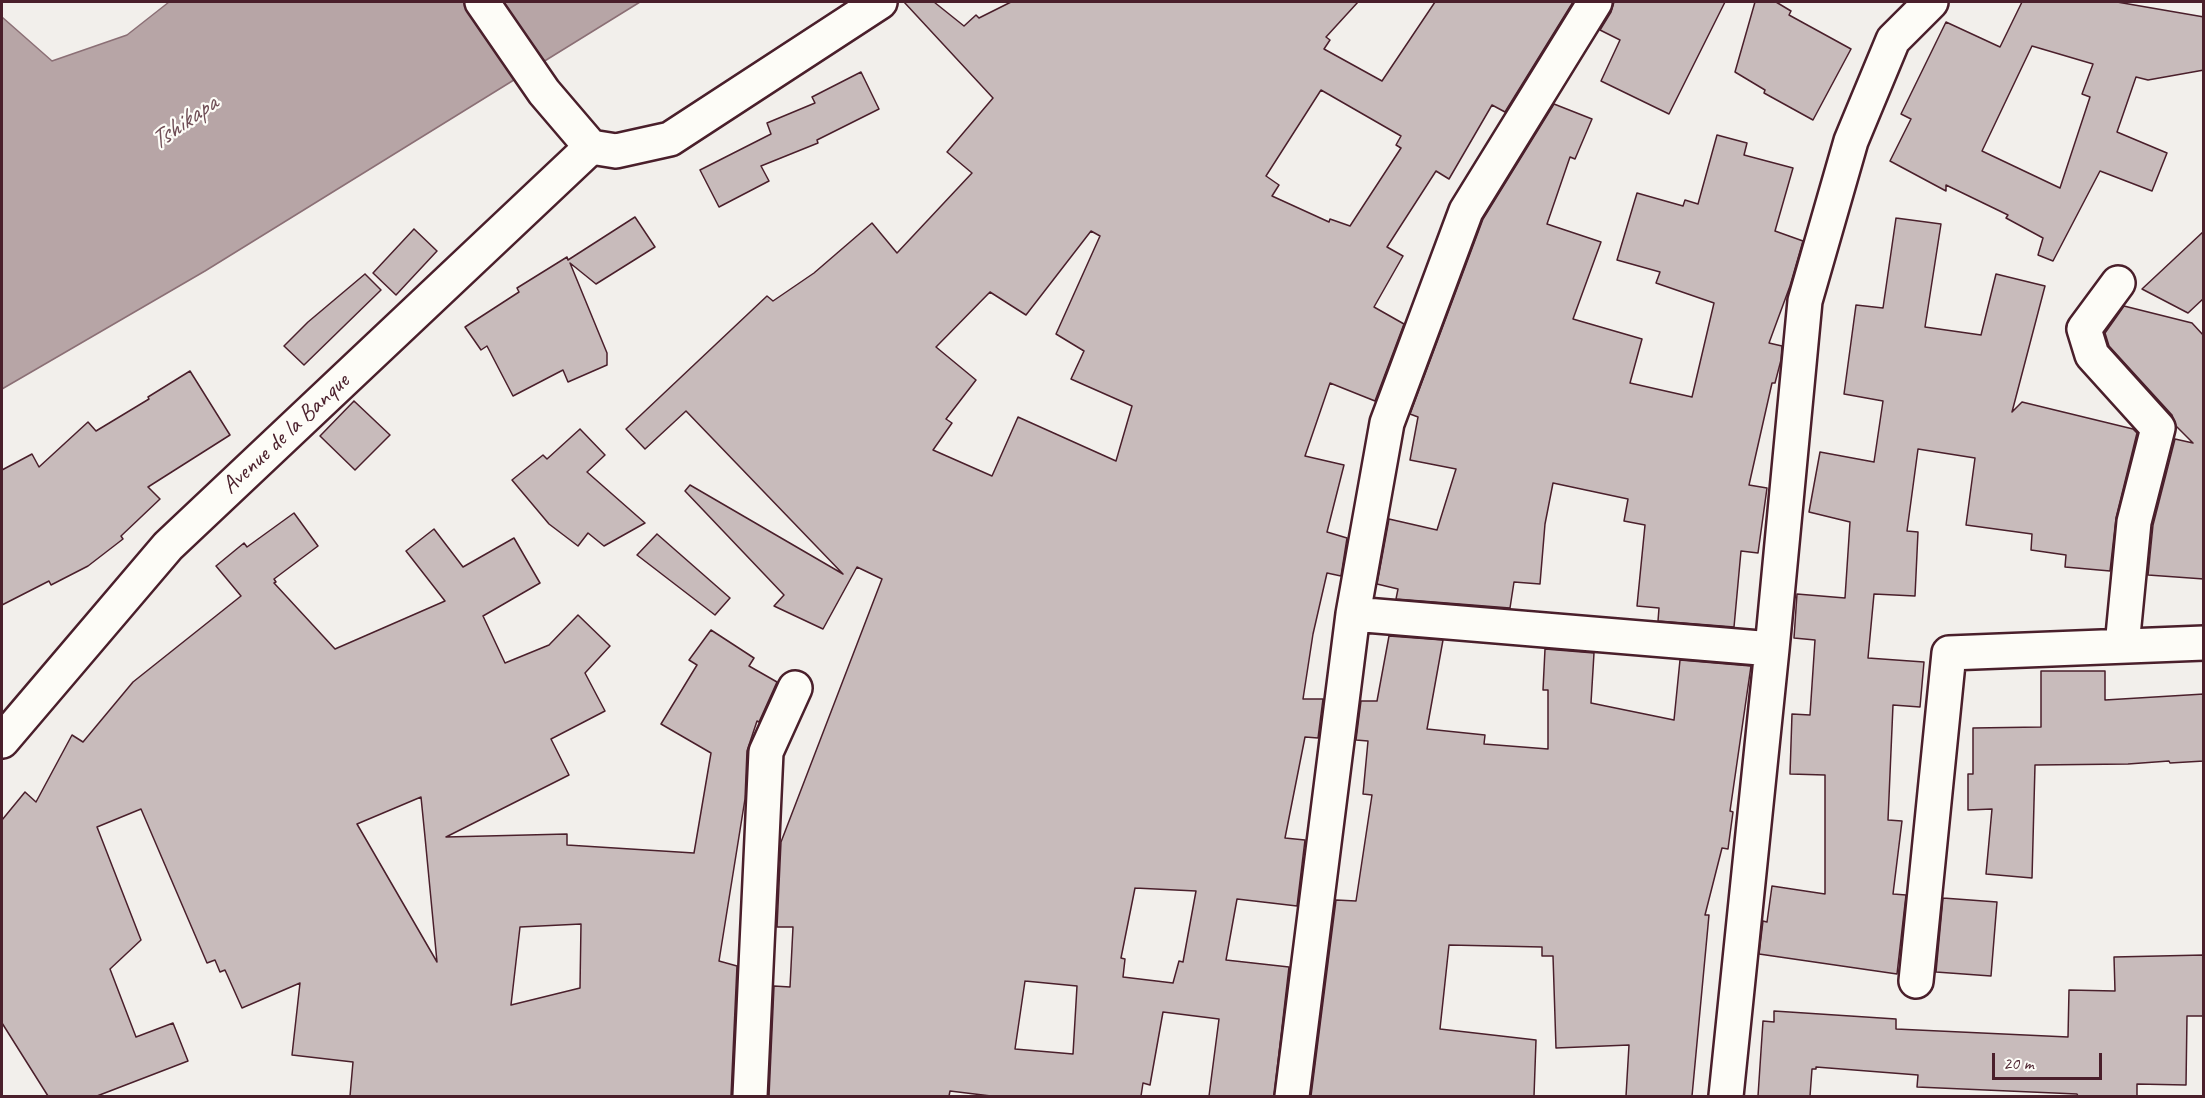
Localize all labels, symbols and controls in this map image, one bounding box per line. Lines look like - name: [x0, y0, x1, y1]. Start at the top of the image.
- water label: Tshikapa: [144, 88, 224, 158]
- street label: Avenue de la Banque: [216, 368, 356, 500]
- scale bar: [1995, 1041, 2104, 1079]
- text: 20 m: [2003, 1052, 2034, 1074]

